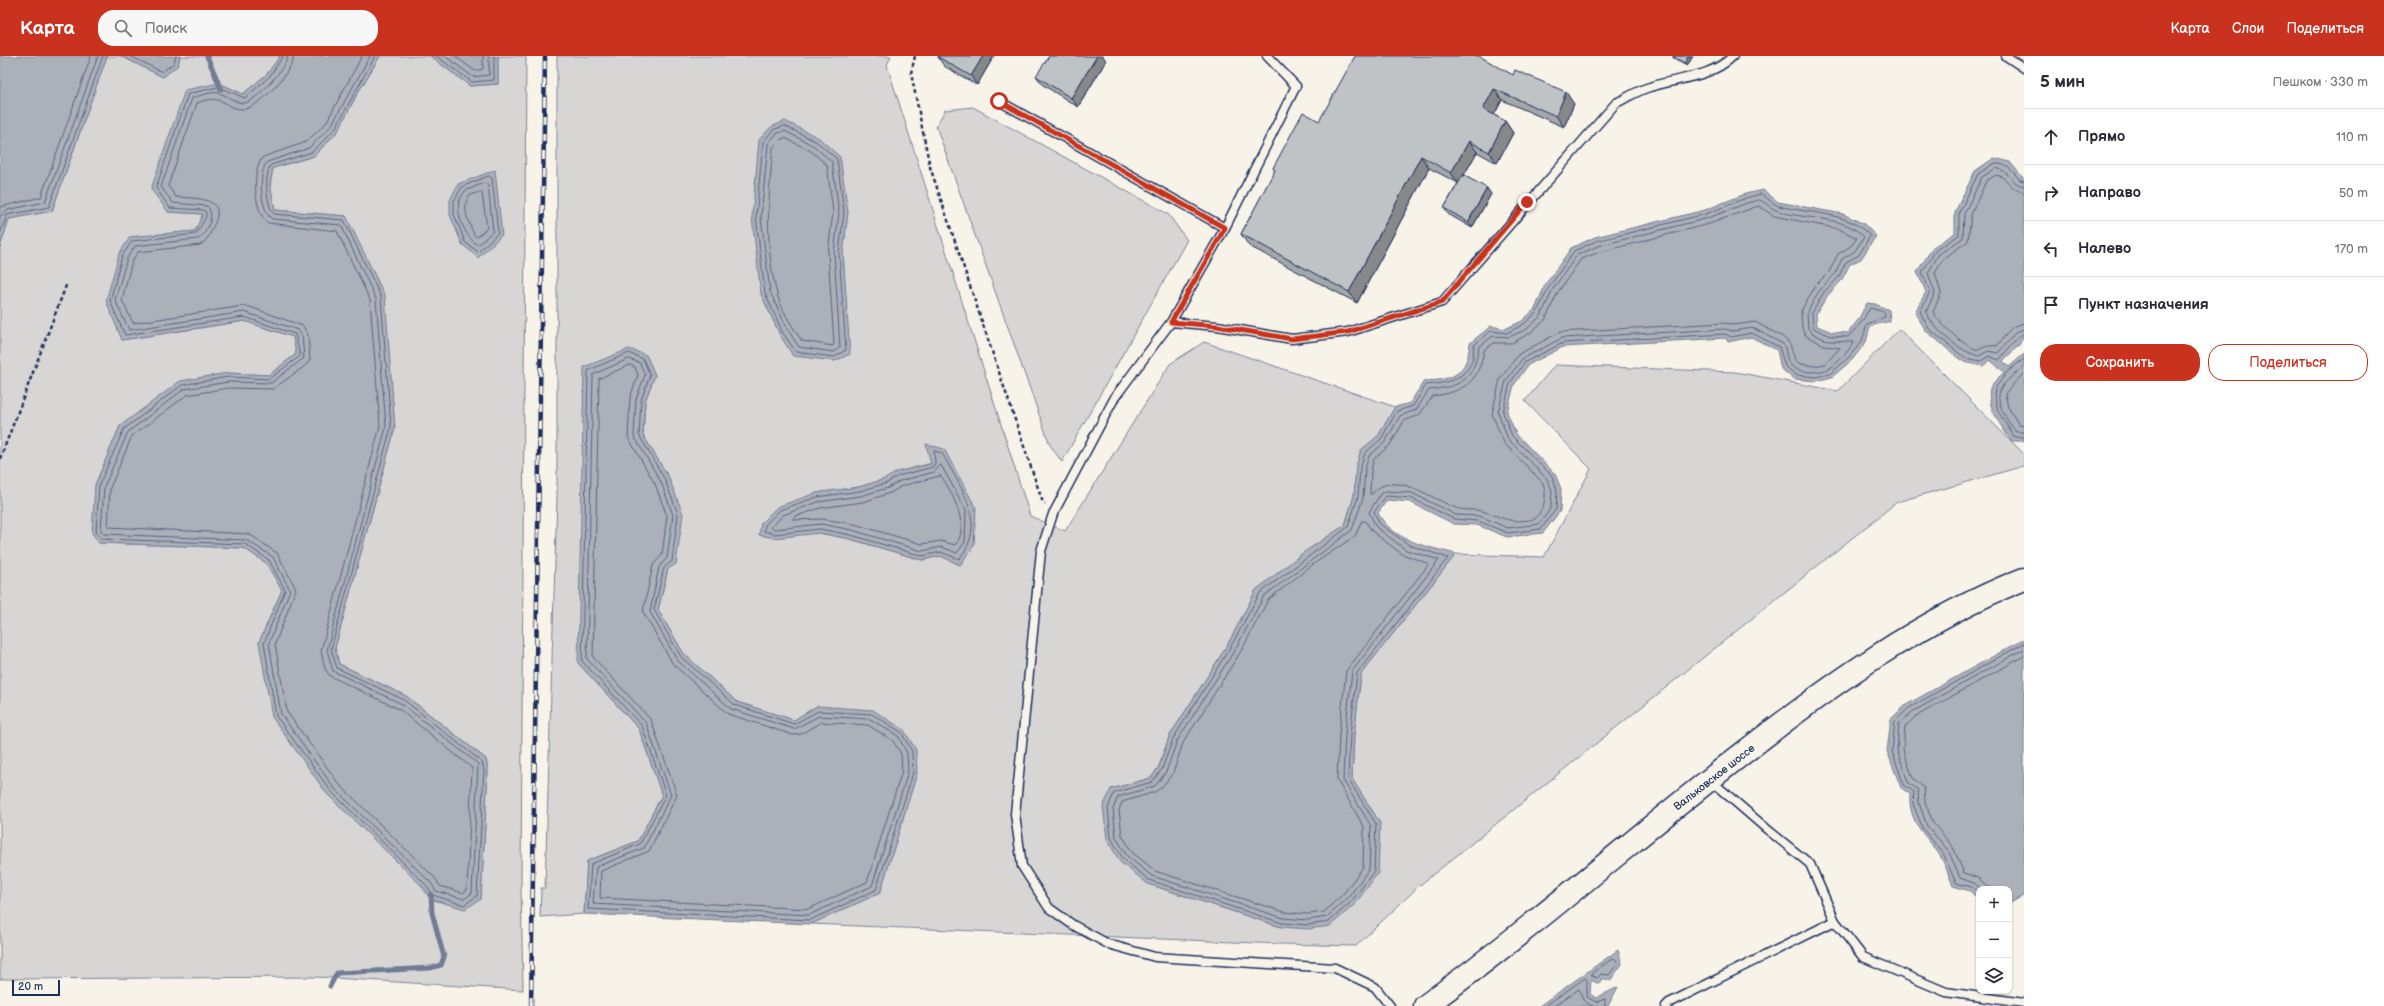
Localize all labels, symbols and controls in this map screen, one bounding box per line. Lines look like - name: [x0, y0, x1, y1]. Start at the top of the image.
- search box: [98, 10, 378, 46]
- text: Карта: [20, 17, 74, 40]
- icon: search: [112, 17, 134, 39]
- text: Поиск: [144, 19, 187, 38]
- text: Карта: [2170, 20, 2210, 37]
- text: Слои: [2232, 20, 2264, 37]
- text: Поделиться: [2286, 20, 2364, 37]
- text: 5 мин: [2040, 72, 2085, 92]
- text: Пешком · 330 m: [2273, 74, 2368, 90]
- route start: [990, 92, 1008, 110]
- icon: ahead: [2040, 126, 2062, 148]
- text: Прямо: [2078, 127, 2125, 146]
- text: 110 m: [2336, 129, 2368, 145]
- icon: right: [2040, 182, 2062, 204]
- text: Направо: [2078, 183, 2141, 202]
- text: 50 m: [2339, 185, 2368, 201]
- route end: [1518, 193, 1536, 211]
- icon: left: [2040, 238, 2062, 260]
- text: Налево: [2078, 239, 2131, 258]
- text: 170 m: [2335, 241, 2368, 257]
- icon: arrive: [2040, 294, 2062, 316]
- text: Пункт назначения: [2078, 295, 2209, 314]
- button: Сохранить: [2040, 344, 2200, 381]
- button: Поделиться: [2208, 344, 2368, 381]
- street label: Вальковское шоссе: [1671, 742, 1757, 813]
- map controls: [1976, 886, 2012, 994]
- button: +: [1976, 886, 2012, 922]
- button: −: [1976, 922, 2012, 958]
- button: layers: [1976, 958, 2012, 994]
- scale bar: [12, 978, 60, 997]
- text: 20 m: [18, 980, 43, 993]

